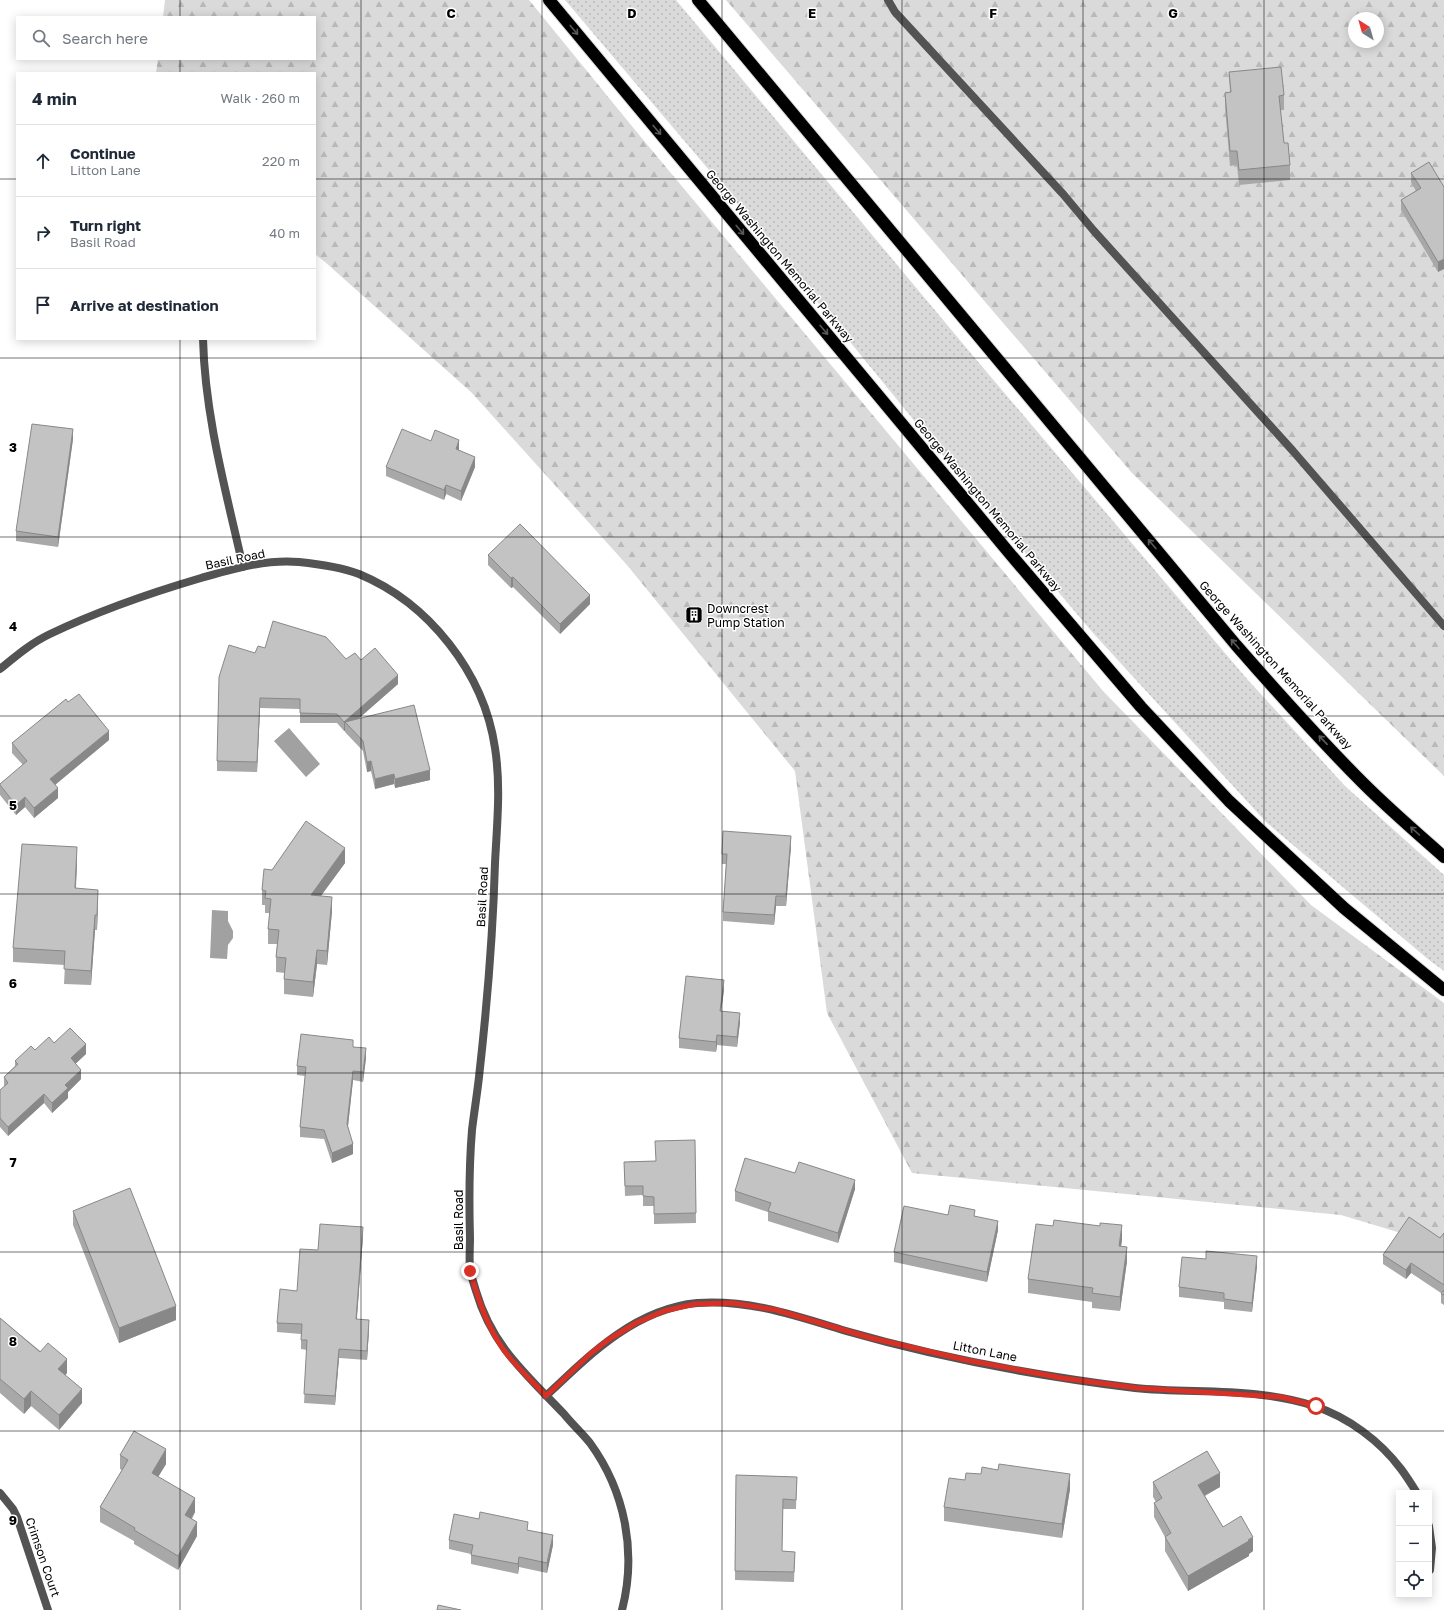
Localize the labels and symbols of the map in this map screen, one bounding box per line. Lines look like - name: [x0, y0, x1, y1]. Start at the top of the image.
- text: C: [446, 5, 456, 21]
- text: D: [627, 5, 637, 21]
- text: E: [808, 5, 816, 21]
- text: F: [989, 5, 997, 21]
- text: G: [1168, 5, 1178, 21]
- north arrow: [1348, 12, 1384, 48]
- one-way arrow: [570, 25, 579, 35]
- one-way arrow: [653, 125, 662, 135]
- street label: George Washington Memorial Parkway: [703, 166, 857, 346]
- one-way arrow: [736, 224, 745, 235]
- one-way arrow: [819, 324, 828, 335]
- street label: George Washington Memorial Parkway: [911, 415, 1065, 595]
- text: 3: [9, 439, 17, 455]
- one-way arrow: [1147, 539, 1156, 549]
- street label: Basil Road: [204, 545, 266, 573]
- street label: George Washington Memorial Parkway: [1196, 578, 1356, 753]
- place label: Downcrest Pump Station: [707, 601, 785, 630]
- building icon: Downcrest Pump Station: [684, 605, 704, 625]
- text: 4: [9, 618, 17, 634]
- one-way arrow: [1231, 638, 1240, 649]
- one-way arrow: [1318, 735, 1327, 745]
- text: 5: [9, 797, 17, 813]
- one-way arrow: [1410, 827, 1420, 836]
- street label: Basil Road: [473, 866, 491, 928]
- text: 6: [9, 975, 17, 991]
- text: 7: [9, 1154, 17, 1170]
- street label: Basil Road: [451, 1190, 466, 1250]
- route end: [461, 1262, 479, 1280]
- text: 8: [9, 1333, 17, 1349]
- street label: Litton Lane: [952, 1337, 1018, 1365]
- route start: [1307, 1397, 1325, 1415]
- text: 9: [9, 1512, 17, 1528]
- street label: Crimson Court: [22, 1515, 64, 1599]

